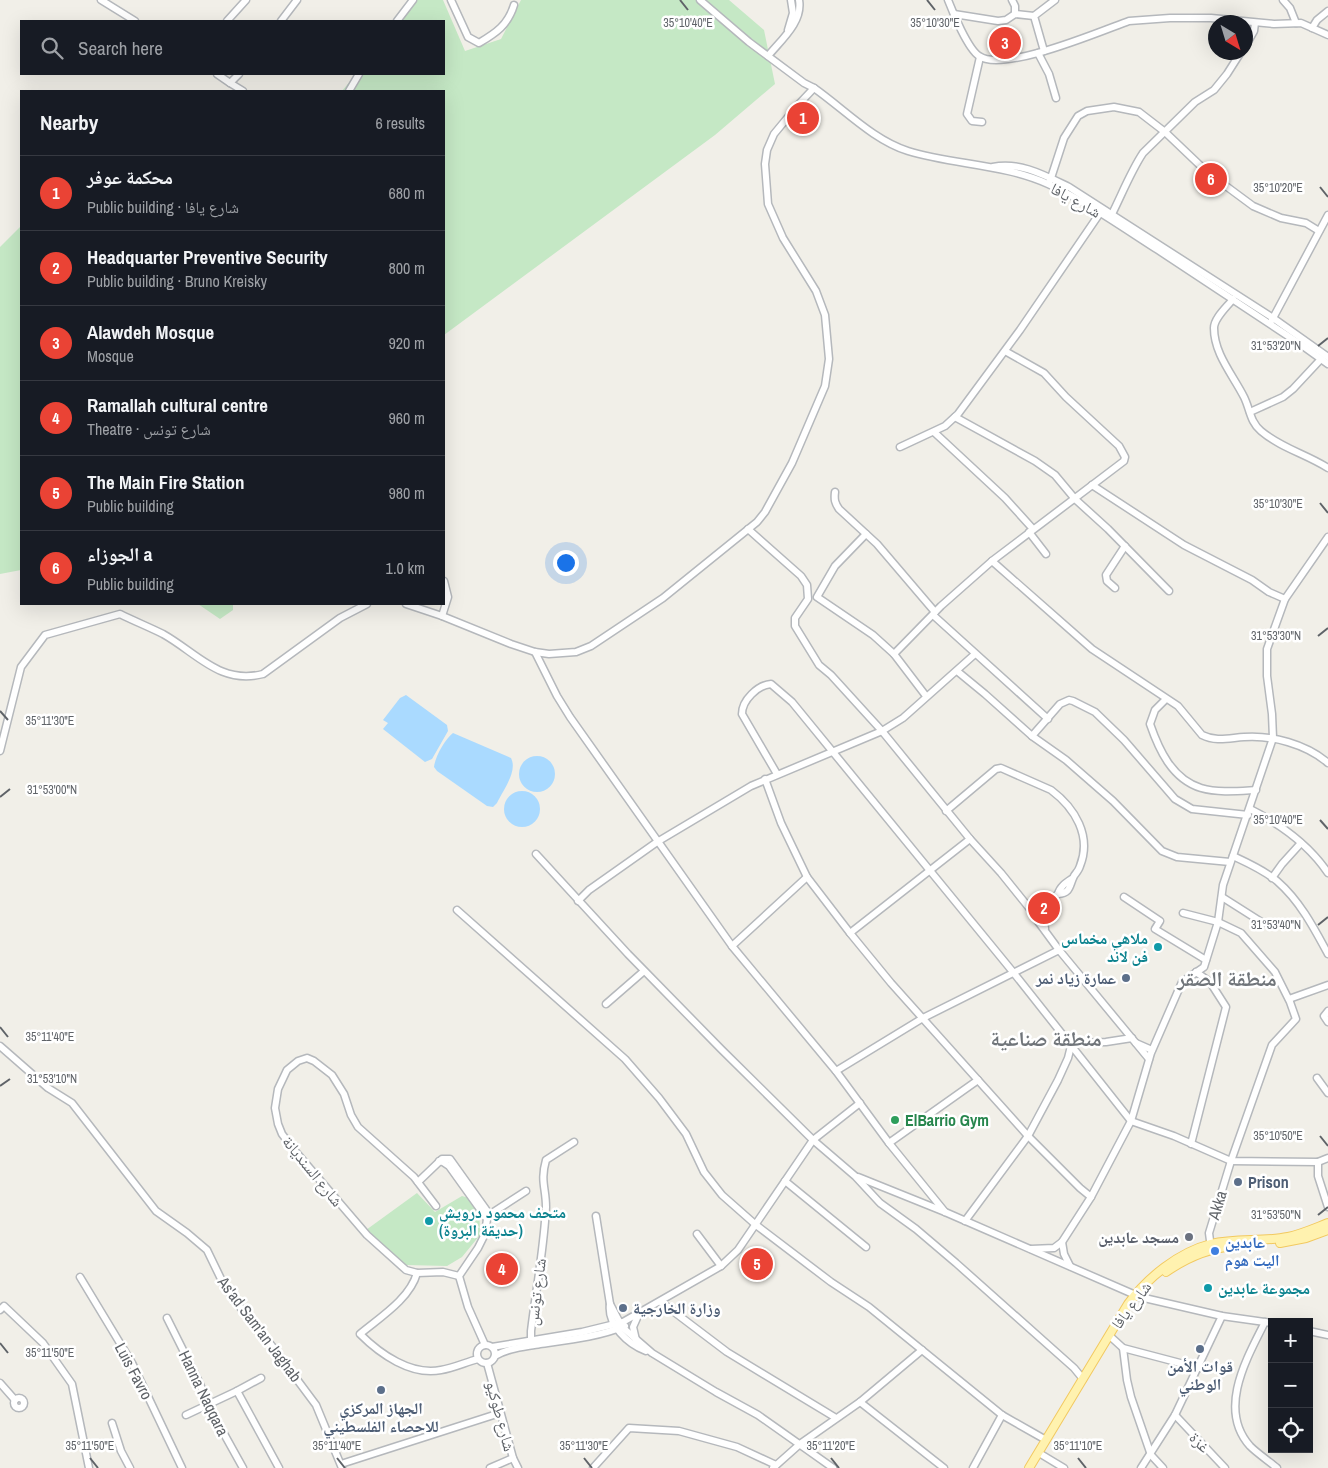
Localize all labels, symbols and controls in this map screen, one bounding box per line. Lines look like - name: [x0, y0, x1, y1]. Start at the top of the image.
- text: 35°10'40"E: [663, 15, 713, 31]
- text: 35°10'30"E: [910, 15, 960, 31]
- north arrow: [1208, 15, 1253, 60]
- search box: [20, 20, 445, 75]
- pin: 3: [989, 24, 1021, 62]
- icon: search: [38, 34, 66, 62]
- text: Search here: [78, 35, 163, 61]
- pin: 1: [787, 99, 819, 137]
- text: Nearby: [40, 108, 98, 137]
- text: 6 results: [375, 112, 425, 134]
- pin: 6: [1195, 160, 1227, 198]
- text: محكمة عوفر: [87, 164, 173, 190]
- street label: شارع يافا: [1047, 177, 1105, 223]
- text: 35°10'20"E: [1253, 180, 1303, 196]
- text: 1: [52, 182, 60, 204]
- text: 680 m: [389, 182, 425, 204]
- text: Public building · شارع يافا: [87, 196, 239, 218]
- text: Headquarter Preventive Security: [87, 244, 328, 270]
- text: 2: [52, 257, 60, 279]
- text: 800 m: [389, 257, 425, 279]
- text: Public building · Bruno Kreisky: [87, 270, 267, 292]
- text: Alawdeh Mosque: [87, 319, 214, 345]
- text: 3: [52, 332, 60, 354]
- text: 920 m: [389, 332, 425, 354]
- text: 31°53'20"N: [1251, 338, 1301, 354]
- text: Mosque: [87, 345, 134, 367]
- text: Ramallah cultural centre: [87, 392, 268, 418]
- text: 4: [52, 407, 60, 429]
- text: 960 m: [389, 407, 425, 429]
- text: Theatre · شارع تونس: [87, 418, 211, 440]
- text: The Main Fire Station: [87, 469, 245, 495]
- text: 5: [52, 482, 60, 504]
- text: 980 m: [389, 482, 425, 504]
- text: Public building: [87, 495, 174, 517]
- text: 35°10'30"E: [1253, 496, 1303, 512]
- text: الجوزاء a: [87, 541, 152, 567]
- your location: [553, 550, 579, 576]
- text: 6: [52, 557, 60, 579]
- text: 1.0 km: [386, 557, 425, 579]
- text: Public building: [87, 573, 174, 595]
- text: 31°53'30"N: [1251, 628, 1301, 644]
- text: 35°11'30"E: [26, 713, 74, 729]
- text: 31°53'00"N: [27, 782, 77, 798]
- text: 35°10'40"E: [1253, 812, 1303, 828]
- pin: 2: [1028, 889, 1060, 927]
- text: 31°53'40"N: [1251, 917, 1301, 933]
- place label: ملاهي مخماس فن لاند: [1061, 927, 1148, 967]
- marker: ملاهي مخماس فن لاند: [1152, 941, 1164, 953]
- district label: منطقة الصقر: [1176, 964, 1277, 993]
- place label: عمارة زياد نمر: [1035, 967, 1116, 989]
- marker: عمارة زياد نمر: [1120, 972, 1132, 984]
- district label: منطقة صناعية: [990, 1024, 1102, 1053]
- text: 35°11'40"E: [26, 1029, 74, 1045]
- text: 31°53'10"N: [27, 1071, 77, 1087]
- place label: ElBarrio Gym: [905, 1109, 989, 1131]
- marker: ElBarrio Gym: [889, 1114, 901, 1126]
- text: 35°10'50"E: [1253, 1128, 1303, 1144]
- street label: شارع السنديانة: [278, 1131, 348, 1211]
- place label: Prison: [1248, 1171, 1289, 1193]
- marker: Prison: [1232, 1176, 1244, 1188]
- street label: Akka: [1202, 1187, 1232, 1223]
- place label: متحف محمود درويش (حديقة البروة): [439, 1201, 566, 1241]
- text: 31°53'50"N: [1251, 1207, 1301, 1223]
- marker: متحف محمود درويش (حديقة البروة): [423, 1215, 435, 1227]
- place label: مسجد عابدين: [1098, 1226, 1179, 1248]
- marker: مسجد عابدين: [1183, 1231, 1195, 1243]
- place label: عابدين اليت هوم: [1225, 1231, 1280, 1272]
- pin: 5: [741, 1245, 773, 1283]
- marker: عابدين اليت هوم: [1209, 1245, 1221, 1257]
- pin: 4: [486, 1250, 518, 1288]
- street label: شارع تونس: [521, 1257, 551, 1327]
- street label: As'ad Sam'an Jaghab: [212, 1271, 307, 1386]
- street label: شارع يافا: [1106, 1277, 1156, 1333]
- place label: مجموعة عابدين: [1218, 1277, 1310, 1299]
- marker: مجموعة عابدين: [1202, 1282, 1214, 1294]
- place label: وزارة الخارجية: [633, 1297, 721, 1319]
- marker: وزارة الخارجية: [617, 1302, 629, 1314]
- map controls: [1268, 1318, 1313, 1453]
- button: +: [1268, 1318, 1313, 1363]
- street label: Luis Favro: [110, 1339, 158, 1403]
- marker: قوات الأمن الوطني: [1194, 1343, 1206, 1355]
- text: 35°11'50"E: [26, 1345, 74, 1361]
- street label: Hanna Naqqara: [174, 1347, 234, 1440]
- place label: قوات الأمن الوطني: [1167, 1355, 1233, 1397]
- button: −: [1268, 1363, 1313, 1408]
- street label: شارع طوكيو: [481, 1378, 521, 1454]
- marker: الجهاز المركزي للاحصاء الفلسطيني: [375, 1384, 387, 1396]
- place label: الجهاز المركزي للاحصاء الفلسطيني: [323, 1397, 439, 1439]
- button: locate: [1268, 1408, 1313, 1453]
- street label: غزة: [1185, 1427, 1215, 1457]
- text: 35°11'50"E: [66, 1438, 114, 1454]
- text: 35°11'40"E: [313, 1438, 361, 1454]
- text: 35°11'30"E: [560, 1438, 608, 1454]
- text: 35°11'20"E: [807, 1438, 855, 1454]
- text: 35°11'10"E: [1054, 1438, 1102, 1454]

